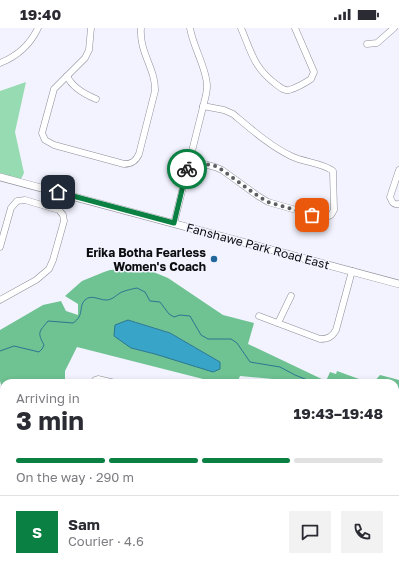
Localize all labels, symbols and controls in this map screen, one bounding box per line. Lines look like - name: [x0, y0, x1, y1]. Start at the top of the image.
- text: 19:40: [20, 5, 61, 23]
- courier: [167, 149, 207, 189]
- icon: bike: [176, 158, 198, 180]
- pin: [41, 175, 75, 209]
- icon: home: [47, 181, 69, 203]
- pin: [295, 198, 329, 232]
- icon: bag: [301, 204, 323, 226]
- street label: Fanshawe Park Road East: [185, 220, 331, 272]
- place label: Erika Botha Fearless Women's Coach: [86, 245, 206, 274]
- marker: Erika Botha Fearless Women's Coach: [209, 254, 219, 264]
- text: Arriving in: [16, 390, 80, 406]
- text: 19:43–19:48: [293, 404, 383, 422]
- text: 3 min: [16, 405, 84, 436]
- text: On the way · 290 m: [16, 469, 134, 485]
- button: chat: [289, 511, 331, 553]
- button: phone: [341, 511, 383, 553]
- text: Sam: [68, 515, 100, 533]
- text: S: [32, 523, 42, 541]
- text: Courier · 4.6: [68, 533, 144, 549]

